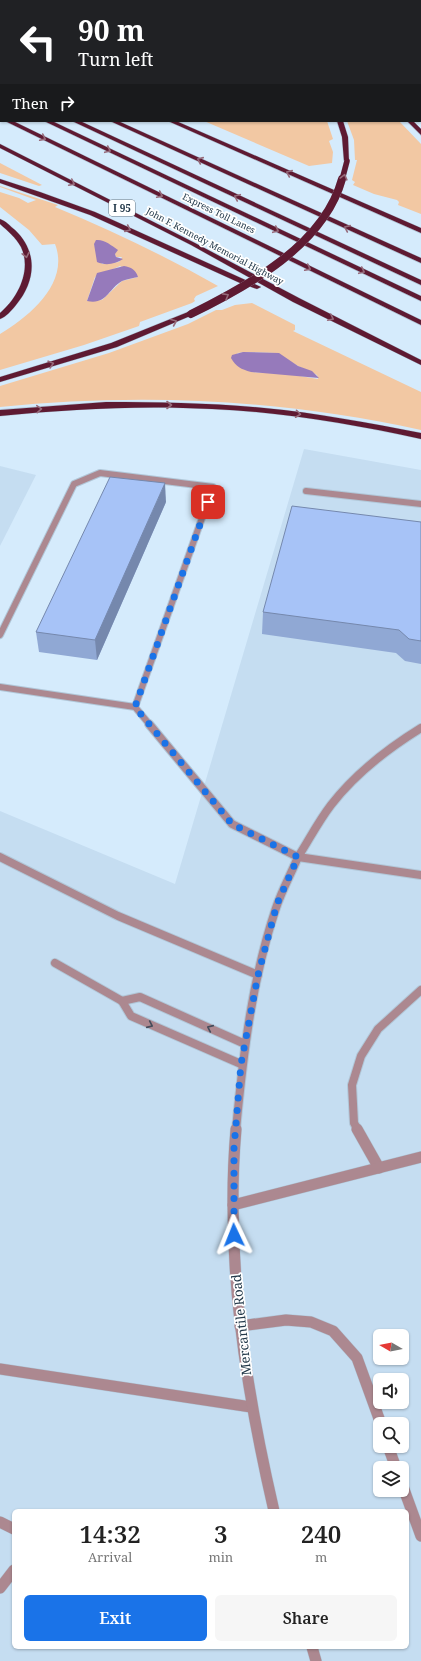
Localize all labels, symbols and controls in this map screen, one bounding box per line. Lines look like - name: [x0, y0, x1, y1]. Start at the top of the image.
- text: 90 m: [78, 11, 145, 49]
- icon: left: [12, 16, 64, 68]
- text: Turn left: [78, 47, 153, 71]
- icon: right: [56, 92, 78, 114]
- text: Then: [12, 93, 48, 113]
- one-way arrow: [39, 133, 47, 141]
- one-way arrow: [103, 145, 111, 153]
- one-way arrow: [196, 157, 204, 165]
- one-way arrow: [285, 170, 293, 178]
- one-way arrow: [339, 174, 348, 181]
- one-way arrow: [68, 178, 75, 186]
- one-way arrow: [156, 190, 163, 198]
- street label: Express Toll Lanes: [180, 190, 258, 236]
- one-way arrow: [234, 194, 242, 202]
- road number: I 95: [109, 200, 135, 216]
- street label: John F. Kennedy Memorial Highway: [143, 204, 287, 288]
- one-way arrow: [124, 224, 132, 232]
- one-way arrow: [344, 224, 351, 232]
- one-way arrow: [271, 225, 279, 233]
- one-way arrow: [22, 252, 30, 258]
- one-way arrow: [304, 263, 312, 271]
- one-way arrow: [357, 266, 365, 274]
- one-way arrow: [222, 294, 229, 301]
- one-way arrow: [327, 313, 334, 321]
- one-way arrow: [169, 319, 177, 327]
- one-way arrow: [47, 360, 54, 369]
- one-way arrow: [166, 401, 172, 409]
- one-way arrow: [36, 405, 42, 414]
- one-way arrow: [295, 409, 301, 418]
- pin: [191, 485, 225, 519]
- icon: arrive: [197, 491, 219, 513]
- one-way arrow: [146, 1020, 153, 1028]
- one-way arrow: [206, 1025, 214, 1033]
- position arrow: [213, 1214, 255, 1256]
- street label: Mercantile Road: [227, 1273, 255, 1377]
- north arrow: [373, 1329, 409, 1365]
- map controls: [373, 1329, 409, 1497]
- button: sound: [373, 1373, 409, 1409]
- button: search: [373, 1417, 409, 1453]
- button: layers: [373, 1461, 409, 1497]
- text: 14:32: [80, 1517, 141, 1550]
- text: 3: [214, 1517, 228, 1550]
- text: 240: [301, 1517, 341, 1550]
- text: Arrival: [88, 1548, 132, 1566]
- text: min: [208, 1548, 233, 1566]
- text: m: [315, 1548, 327, 1566]
- button: Exit: [24, 1595, 207, 1641]
- button: Share: [215, 1595, 397, 1641]

